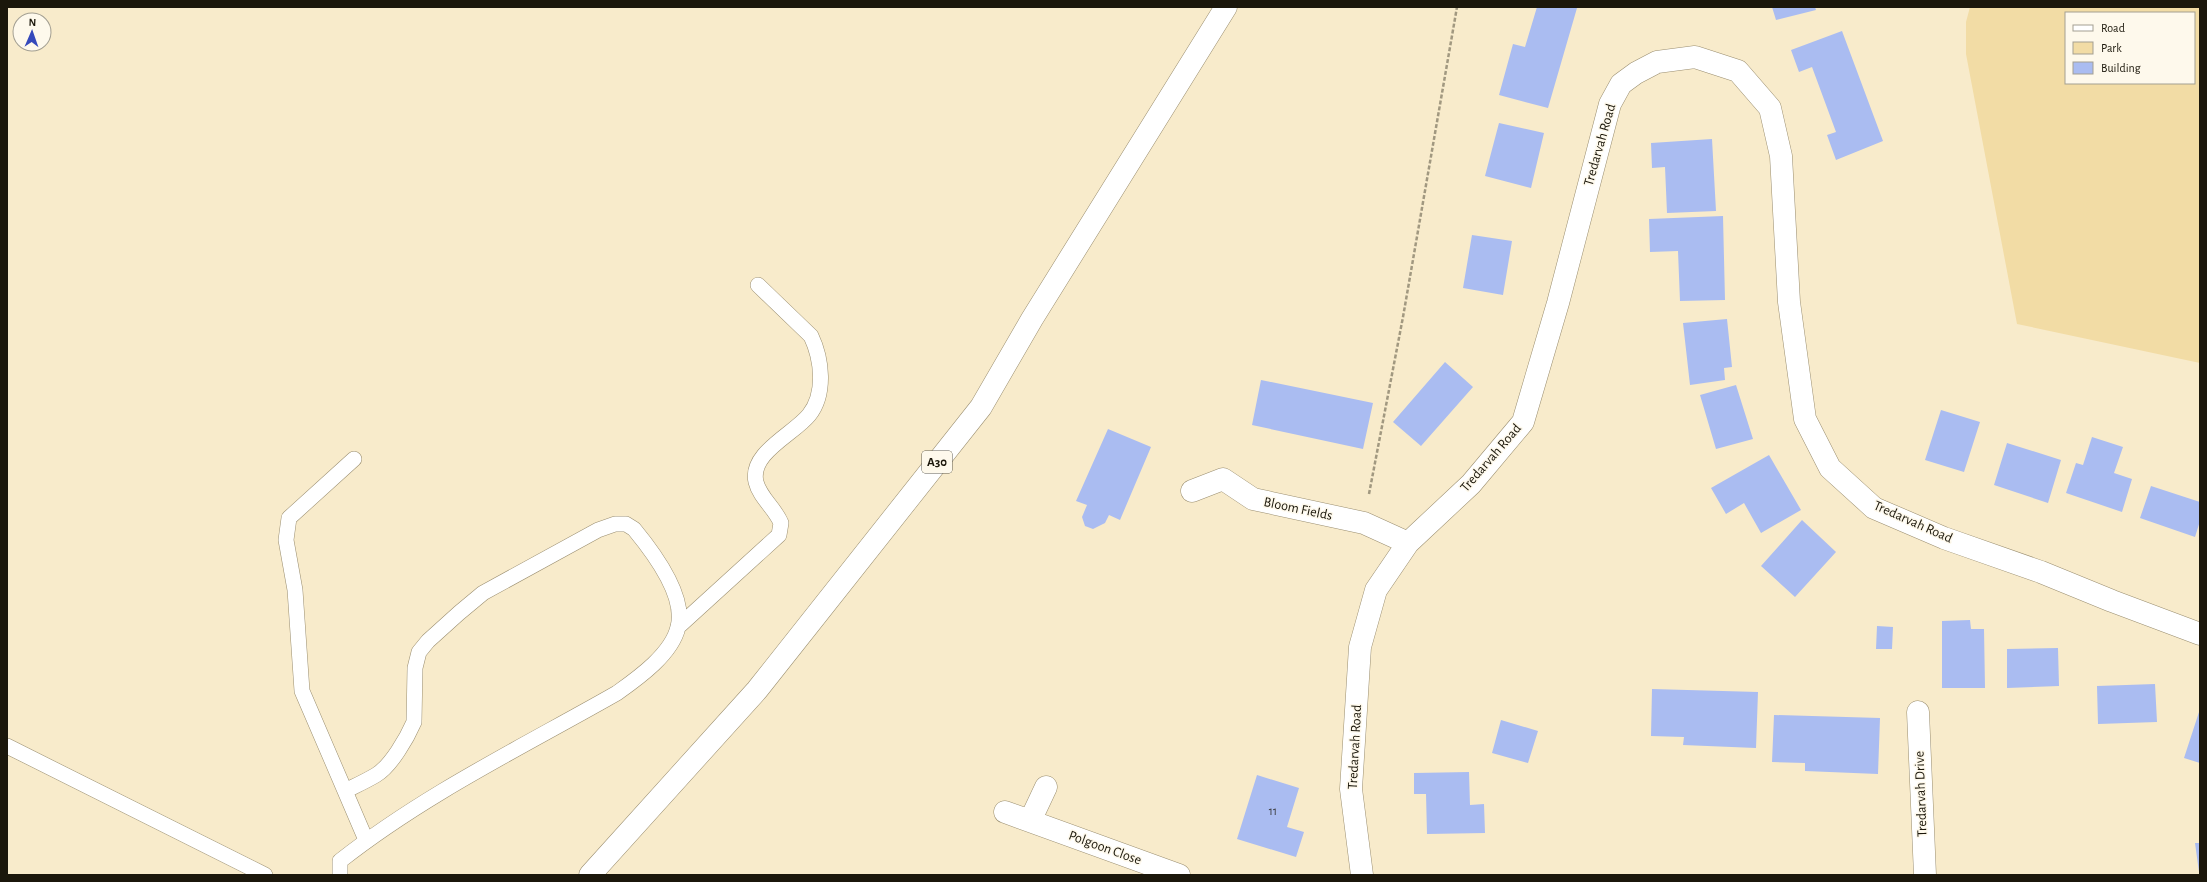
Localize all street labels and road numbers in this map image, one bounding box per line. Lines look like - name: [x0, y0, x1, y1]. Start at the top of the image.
- street label: Tredarvah Road: [1582, 102, 1618, 188]
- street label: Tredarvah Road: [1458, 421, 1524, 495]
- road number: A30: [922, 451, 952, 473]
- street label: Bloom Fields: [1262, 495, 1334, 523]
- street label: Tredarvah Road: [1871, 498, 1955, 546]
- street label: Tredarvah Road: [1346, 704, 1364, 790]
- street label: Tredarvah Drive: [1913, 751, 1929, 837]
- street label: Polgoon Close: [1067, 828, 1143, 868]

